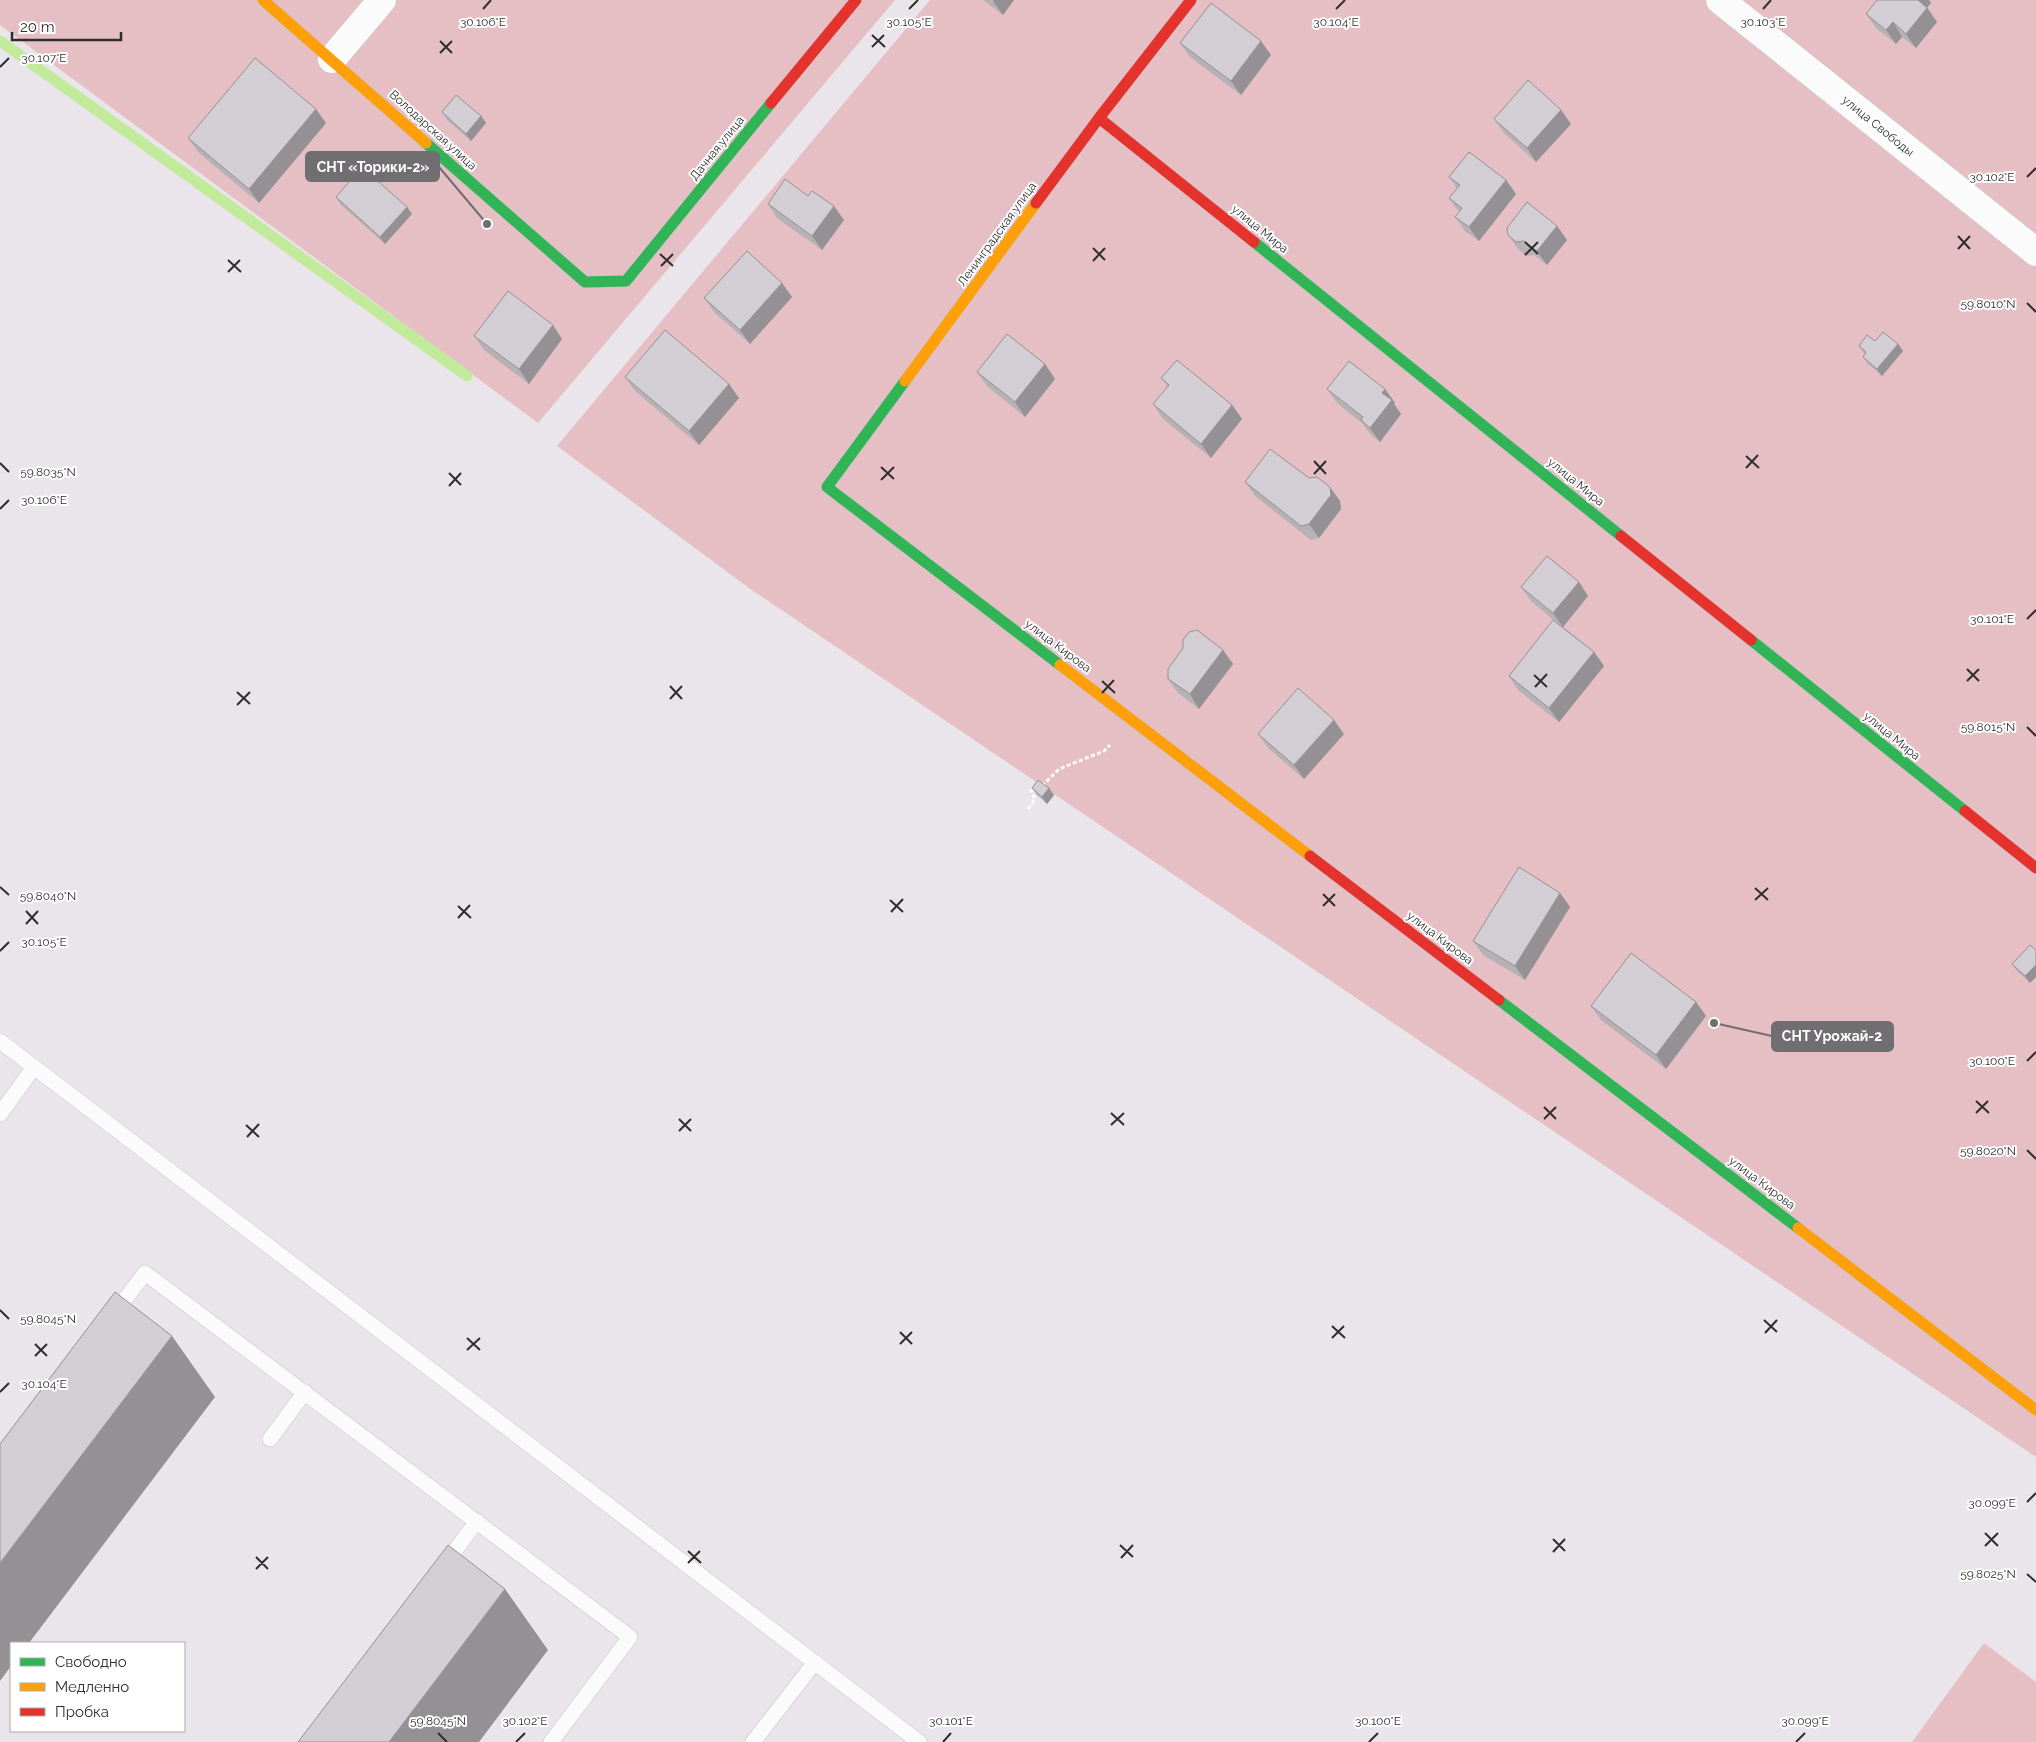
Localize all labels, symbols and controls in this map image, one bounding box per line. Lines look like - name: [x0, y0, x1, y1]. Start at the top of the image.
- scale bar: [12, 10, 121, 42]
- text: 30.106°E: [460, 15, 506, 29]
- text: 30.105°E: [886, 15, 932, 29]
- text: 30.104°E: [1313, 15, 1359, 29]
- text: 30.103°E: [1740, 15, 1786, 29]
- text: 20 m: [20, 18, 55, 36]
- text: 30.107°E: [21, 51, 67, 65]
- street label: Володарская улица: [387, 87, 479, 173]
- street label: улица Свободы: [1839, 93, 1917, 159]
- street label: Дачная улица: [687, 113, 747, 183]
- callout: СНТ «Торики-2»: [306, 152, 439, 181]
- text: СНТ «Торики-2»: [317, 159, 429, 175]
- text: 30.102°E: [1969, 170, 2015, 184]
- street label: Ленинградская улица: [955, 179, 1039, 289]
- street label: улица Мира: [1229, 202, 1291, 256]
- text: 59.8010°N: [1961, 297, 2016, 311]
- street label: улица Мира: [1545, 455, 1607, 509]
- text: 59.8035°N: [20, 465, 76, 479]
- text: 30.106°E: [21, 493, 67, 507]
- text: 30.101°E: [1970, 612, 2014, 626]
- street label: улица Кирова: [1022, 617, 1094, 675]
- street label: улица Мира: [1861, 709, 1923, 763]
- text: 59.8015°N: [1961, 720, 2015, 734]
- text: 59.8040°N: [20, 889, 76, 903]
- street label: улица Кирова: [1404, 909, 1476, 967]
- text: 30.105°E: [21, 935, 67, 949]
- callout: СНТ Урожай-2: [1772, 1022, 1893, 1051]
- text: СНТ Урожай-2: [1782, 1028, 1882, 1044]
- text: 30.100°E: [1969, 1054, 2015, 1068]
- text: 59.8020°N: [1960, 1144, 2016, 1158]
- street label: улица Кирова: [1726, 1154, 1798, 1212]
- text: 59.8045°N: [20, 1312, 76, 1326]
- text: 30.104°E: [21, 1377, 67, 1391]
- text: 30.099°E: [1968, 1496, 2016, 1510]
- text: 59.8025°N: [1960, 1567, 2016, 1581]
- legend: [10, 1642, 185, 1732]
- text: Свободно: [55, 1653, 127, 1671]
- text: Медленно: [55, 1678, 129, 1696]
- text: Пробка: [55, 1703, 109, 1721]
- text: 59.8045°N: [410, 1714, 466, 1728]
- text: 30.102°E: [502, 1714, 548, 1728]
- text: 30.101°E: [929, 1714, 973, 1728]
- text: 30.100°E: [1355, 1714, 1401, 1728]
- text: 30.099°E: [1781, 1714, 1829, 1728]

